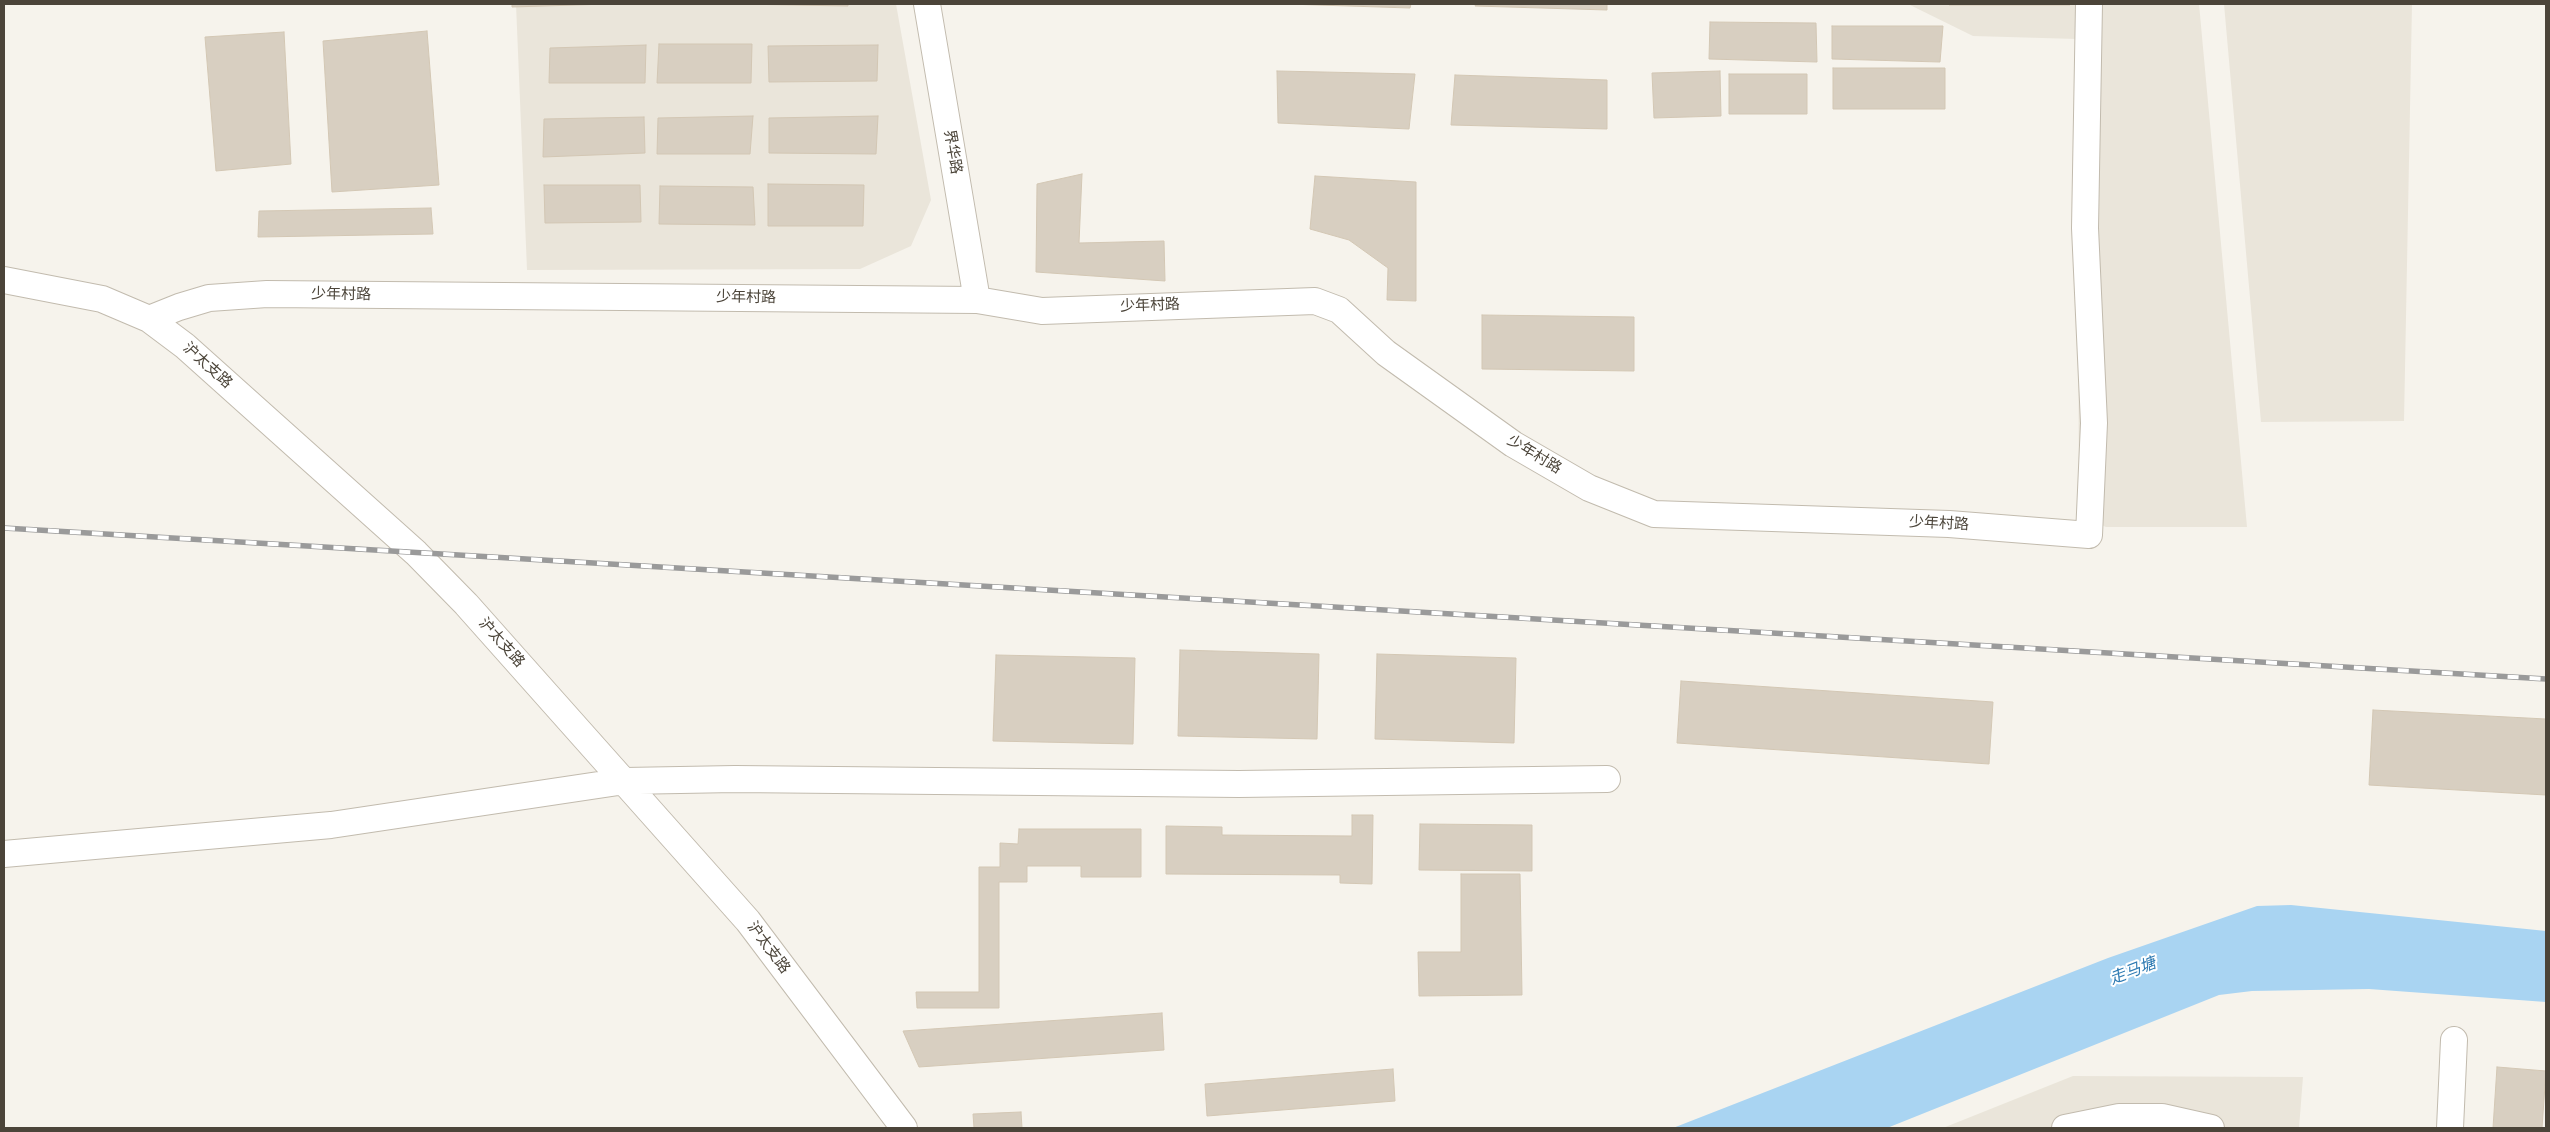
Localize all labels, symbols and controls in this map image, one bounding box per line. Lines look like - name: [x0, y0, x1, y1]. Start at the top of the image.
- street label: 界华路: [939, 128, 965, 176]
- street label: 少年村路: [311, 285, 371, 305]
- street label: 少年村路: [716, 288, 776, 308]
- street label: 少年村路: [1120, 296, 1180, 316]
- street label: 沪太支路: [179, 339, 235, 393]
- street label: 少年村路: [1504, 432, 1564, 478]
- street label: 少年村路: [1909, 513, 1969, 535]
- street label: 沪太支路: [474, 615, 528, 671]
- street label: 沪太支路: [743, 919, 793, 977]
- water label: 走马塘: [2107, 954, 2159, 990]

